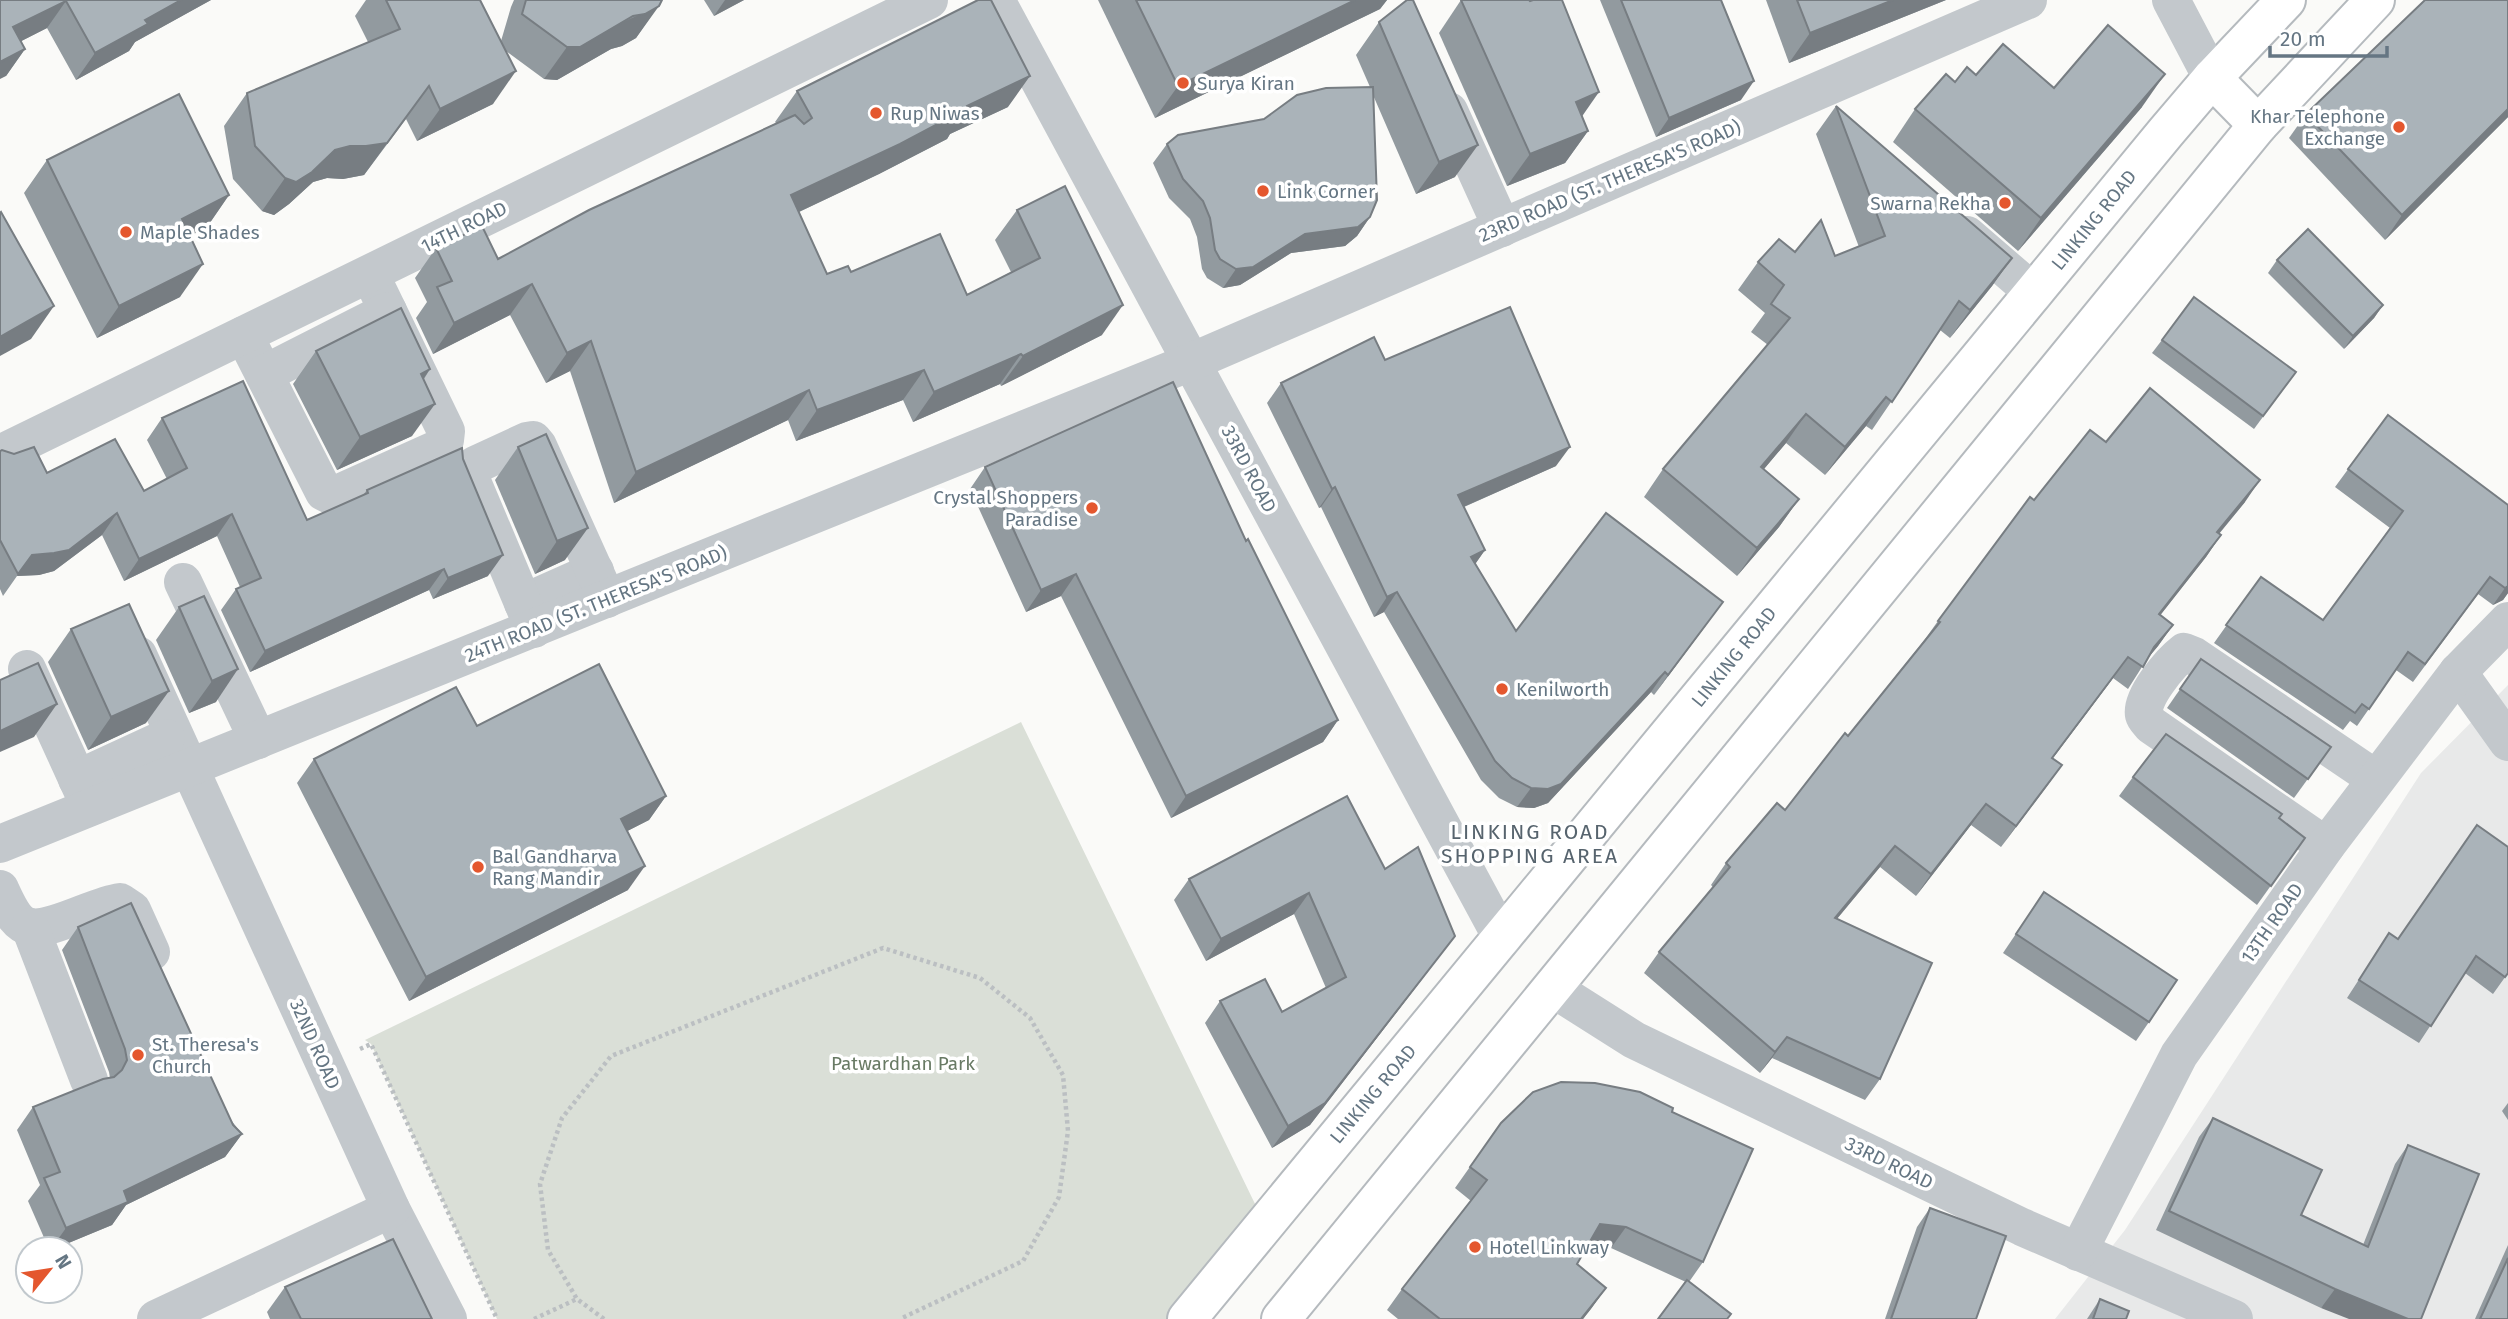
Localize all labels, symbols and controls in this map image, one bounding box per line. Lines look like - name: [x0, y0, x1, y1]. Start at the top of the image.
- scale bar: [2270, 14, 2387, 58]
- text: 20 m: [2280, 26, 2326, 52]
- place label: Surya Kiran: [1197, 72, 1295, 95]
- marker: Surya Kiran: [1175, 75, 1191, 91]
- place label: Rup Niwas: [890, 102, 980, 125]
- marker: Rup Niwas: [868, 105, 884, 121]
- place label: Khar Telephone Exchange: [2250, 105, 2385, 150]
- street label: 23RD ROAD (ST. THERESA'S ROAD): [1476, 115, 1744, 247]
- marker: Khar Telephone Exchange: [2391, 119, 2407, 135]
- street label: LINKING ROAD: [2047, 165, 2141, 275]
- place label: Link Corner: [1277, 180, 1376, 203]
- marker: Link Corner: [1255, 183, 1271, 199]
- place label: Swarna Rekha: [1870, 192, 1991, 215]
- marker: Swarna Rekha: [1997, 195, 2013, 211]
- street label: 14TH ROAD: [417, 196, 511, 258]
- place label: Maple Shades: [140, 221, 260, 244]
- marker: Maple Shades: [118, 224, 134, 240]
- street label: 33RD ROAD: [1217, 422, 1281, 516]
- place label: Crystal Shoppers Paradise: [933, 486, 1078, 531]
- marker: Crystal Shoppers Paradise: [1084, 500, 1100, 516]
- street label: 24TH ROAD (ST. THERESA'S ROAD): [462, 541, 730, 667]
- street label: LINKING ROAD: [1687, 602, 1781, 712]
- place label: Kenilworth: [1516, 678, 1609, 701]
- marker: Kenilworth: [1494, 681, 1510, 697]
- district label: LINKING ROAD SHOPPING AREA: [1441, 819, 1619, 869]
- place label: Bal Gandharva Rang Mandir: [492, 845, 617, 890]
- marker: Bal Gandharva Rang Mandir: [470, 859, 486, 875]
- street label: 13TH ROAD: [2236, 879, 2308, 967]
- street label: 32ND ROAD: [285, 995, 345, 1093]
- place label: St. Theresa's Church: [152, 1033, 259, 1078]
- street label: LINKING ROAD: [1325, 1040, 1421, 1148]
- marker: St. Theresa's Church: [130, 1047, 146, 1063]
- park label: Patwardhan Park: [831, 1052, 975, 1075]
- street label: 33RD ROAD: [1841, 1132, 1937, 1194]
- north arrow: [14, 1235, 84, 1305]
- place label: Hotel Linkway: [1489, 1236, 1610, 1259]
- marker: Hotel Linkway: [1467, 1239, 1483, 1255]
- text: N: [50, 1251, 76, 1273]

